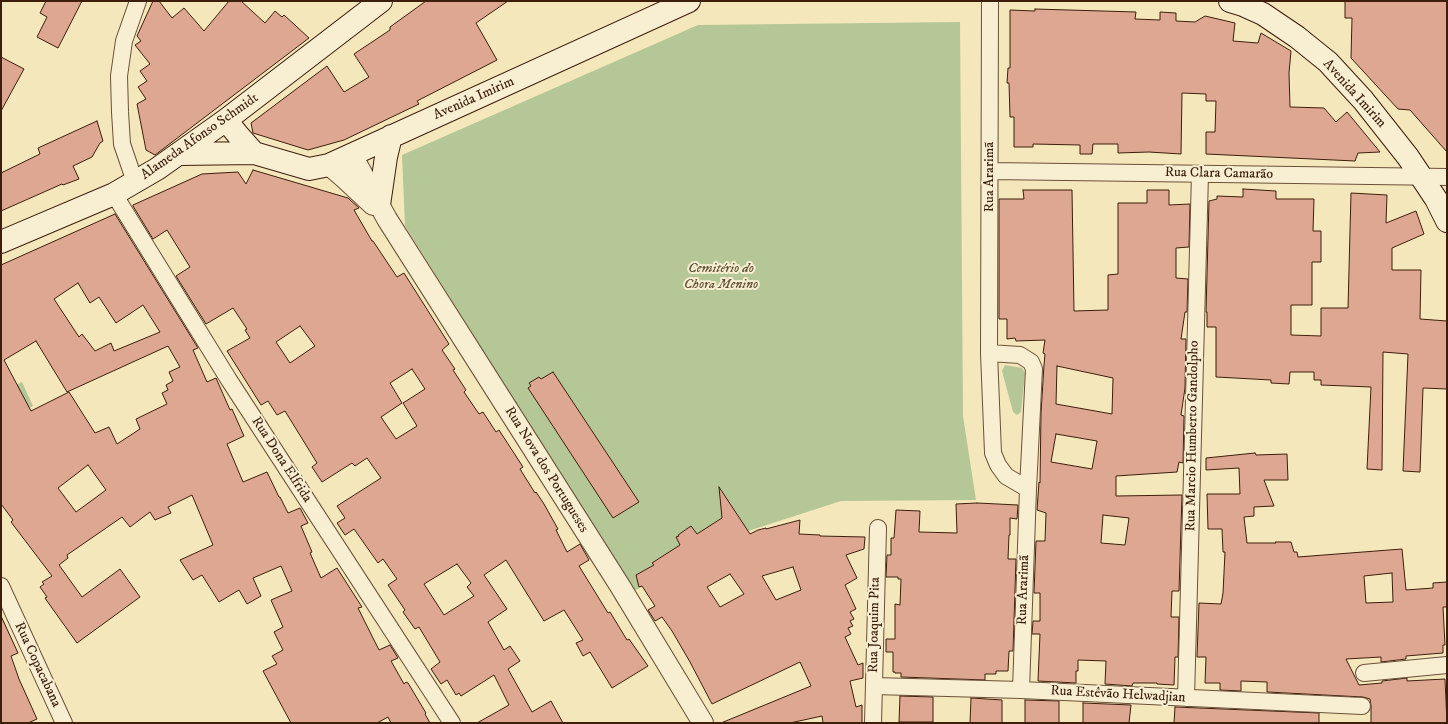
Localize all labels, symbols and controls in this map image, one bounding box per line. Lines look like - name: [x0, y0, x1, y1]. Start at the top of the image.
- street label: Avenida Imirim: [1319, 56, 1389, 132]
- street label: Avenida Imirim: [431, 74, 517, 124]
- street label: Alameda Afonso Schmidt: [138, 90, 262, 184]
- street label: Rua Ararimã: [982, 142, 998, 212]
- street label: Rua Clara Camarão: [1165, 165, 1273, 183]
- park label: Cemitério do Chora Menino: [684, 261, 758, 294]
- street label: Rua Marcio Humberto Gandolpho: [1183, 340, 1203, 532]
- street label: Rua Nova dos Portugueses: [500, 404, 592, 536]
- street label: Rua Dona Elfrida: [247, 414, 315, 506]
- street label: Rua Ararimã: [1014, 555, 1034, 625]
- street label: Rua Joaquim Pita: [866, 577, 884, 673]
- street label: Rua Copacabana: [10, 620, 64, 710]
- street label: Rua Estêvão Helwadjian: [1050, 683, 1186, 707]

